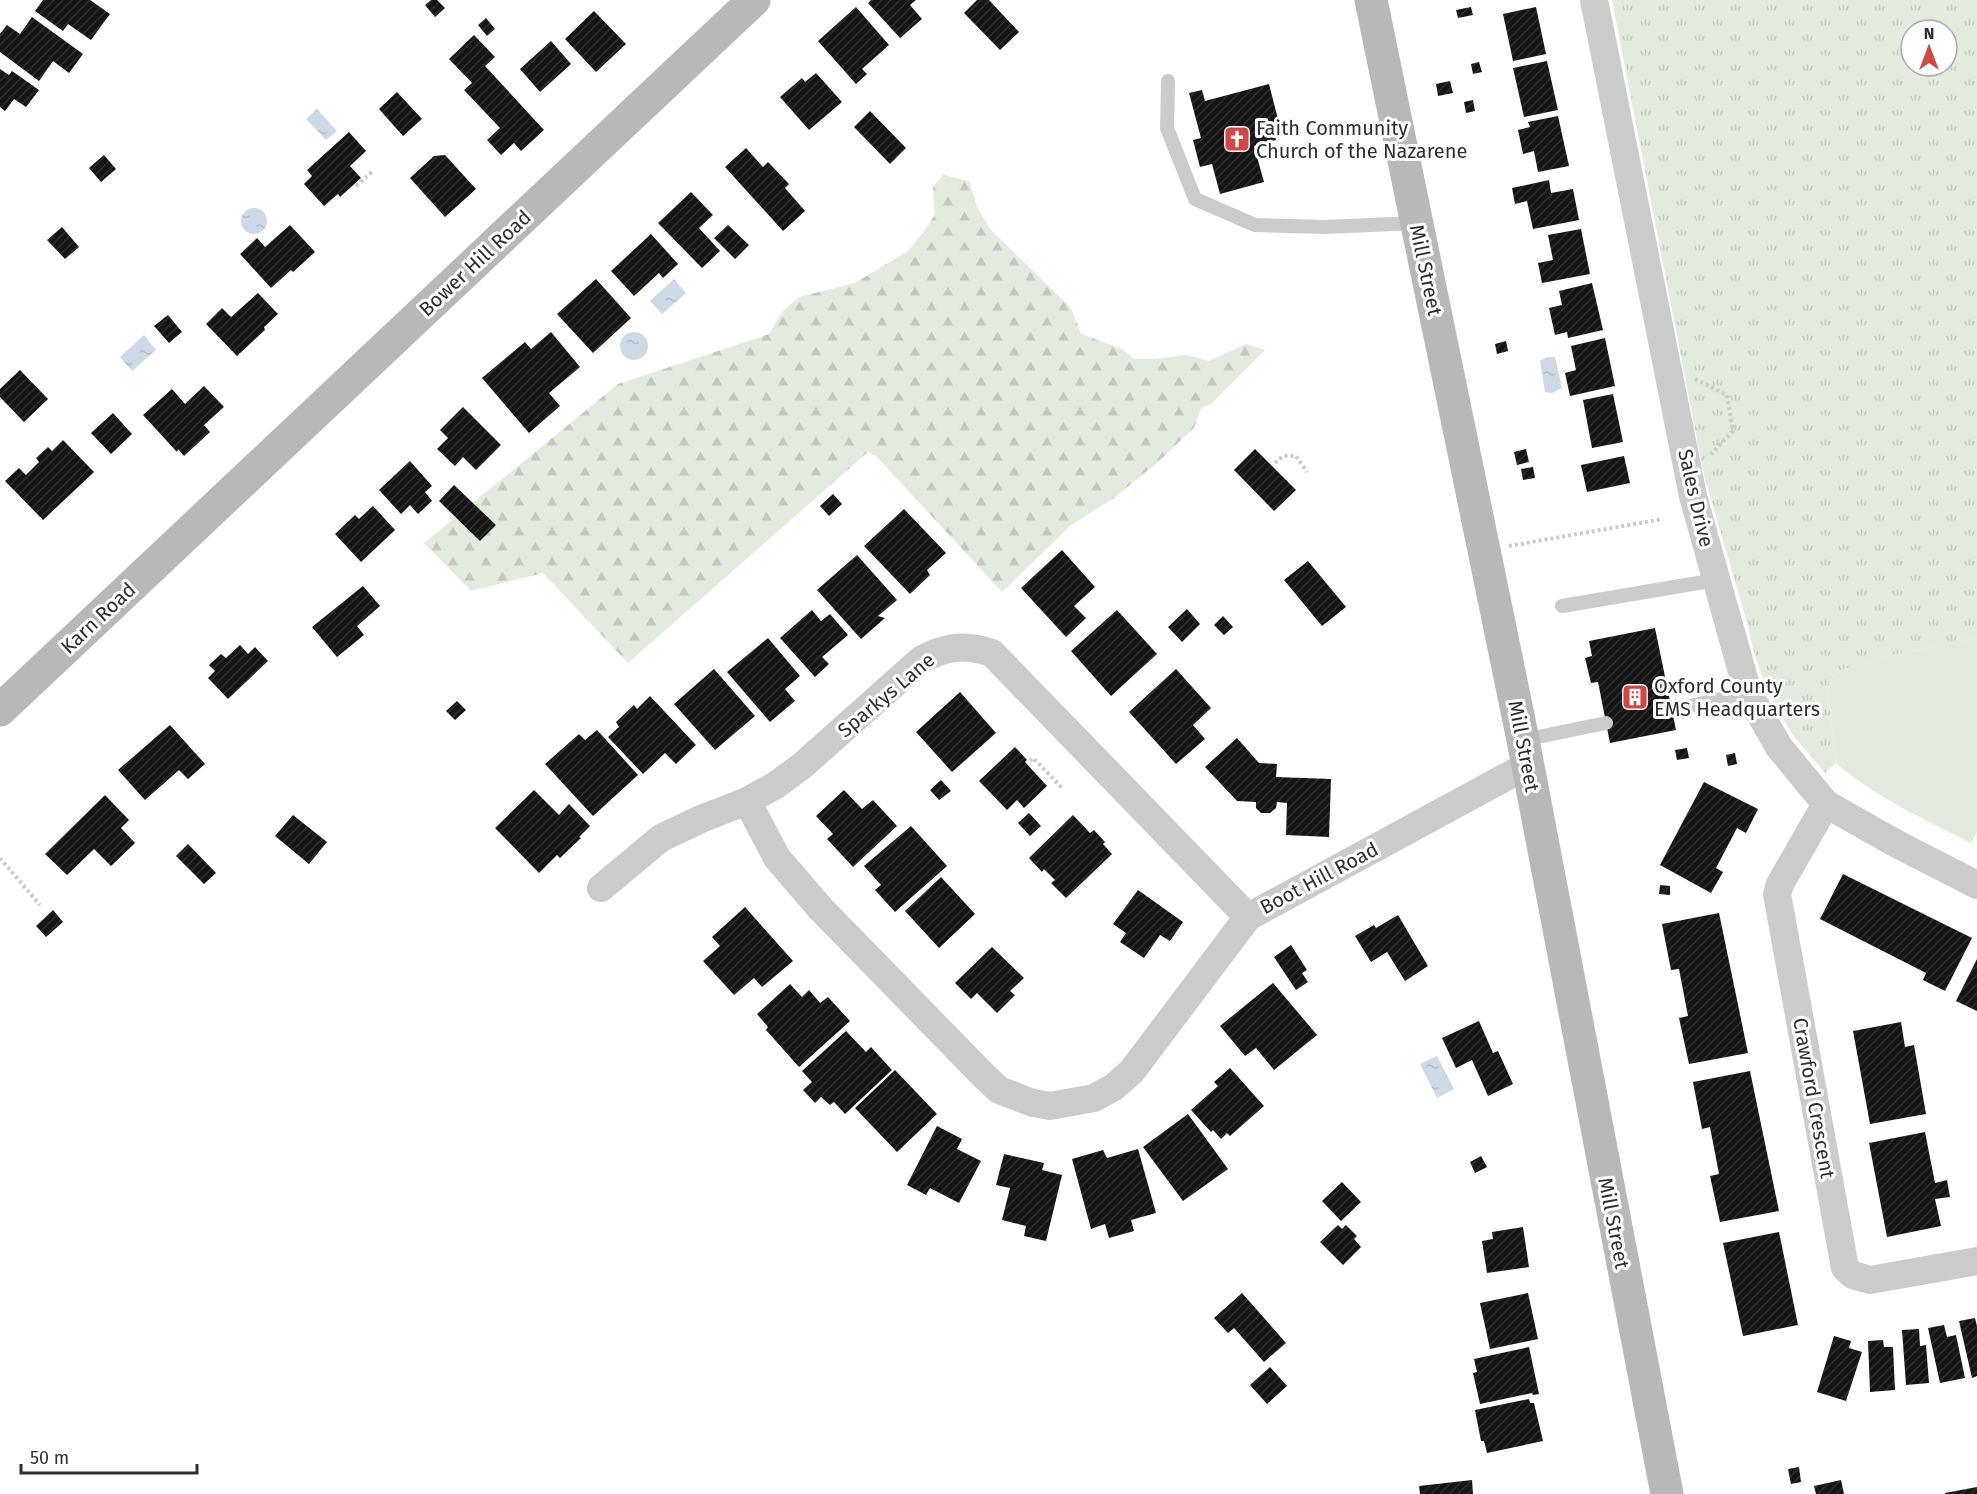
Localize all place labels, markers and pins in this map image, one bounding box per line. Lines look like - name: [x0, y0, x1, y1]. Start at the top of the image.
- place label: Faith Community Church of the Nazarene: [1256, 116, 1467, 163]
- church icon: Faith Community Church of the Nazarene: [1222, 124, 1252, 154]
- place label: Oxford County EMS Headquarters: [1654, 674, 1820, 721]
- building icon: Oxford County EMS Headquarters: [1620, 682, 1650, 712]

